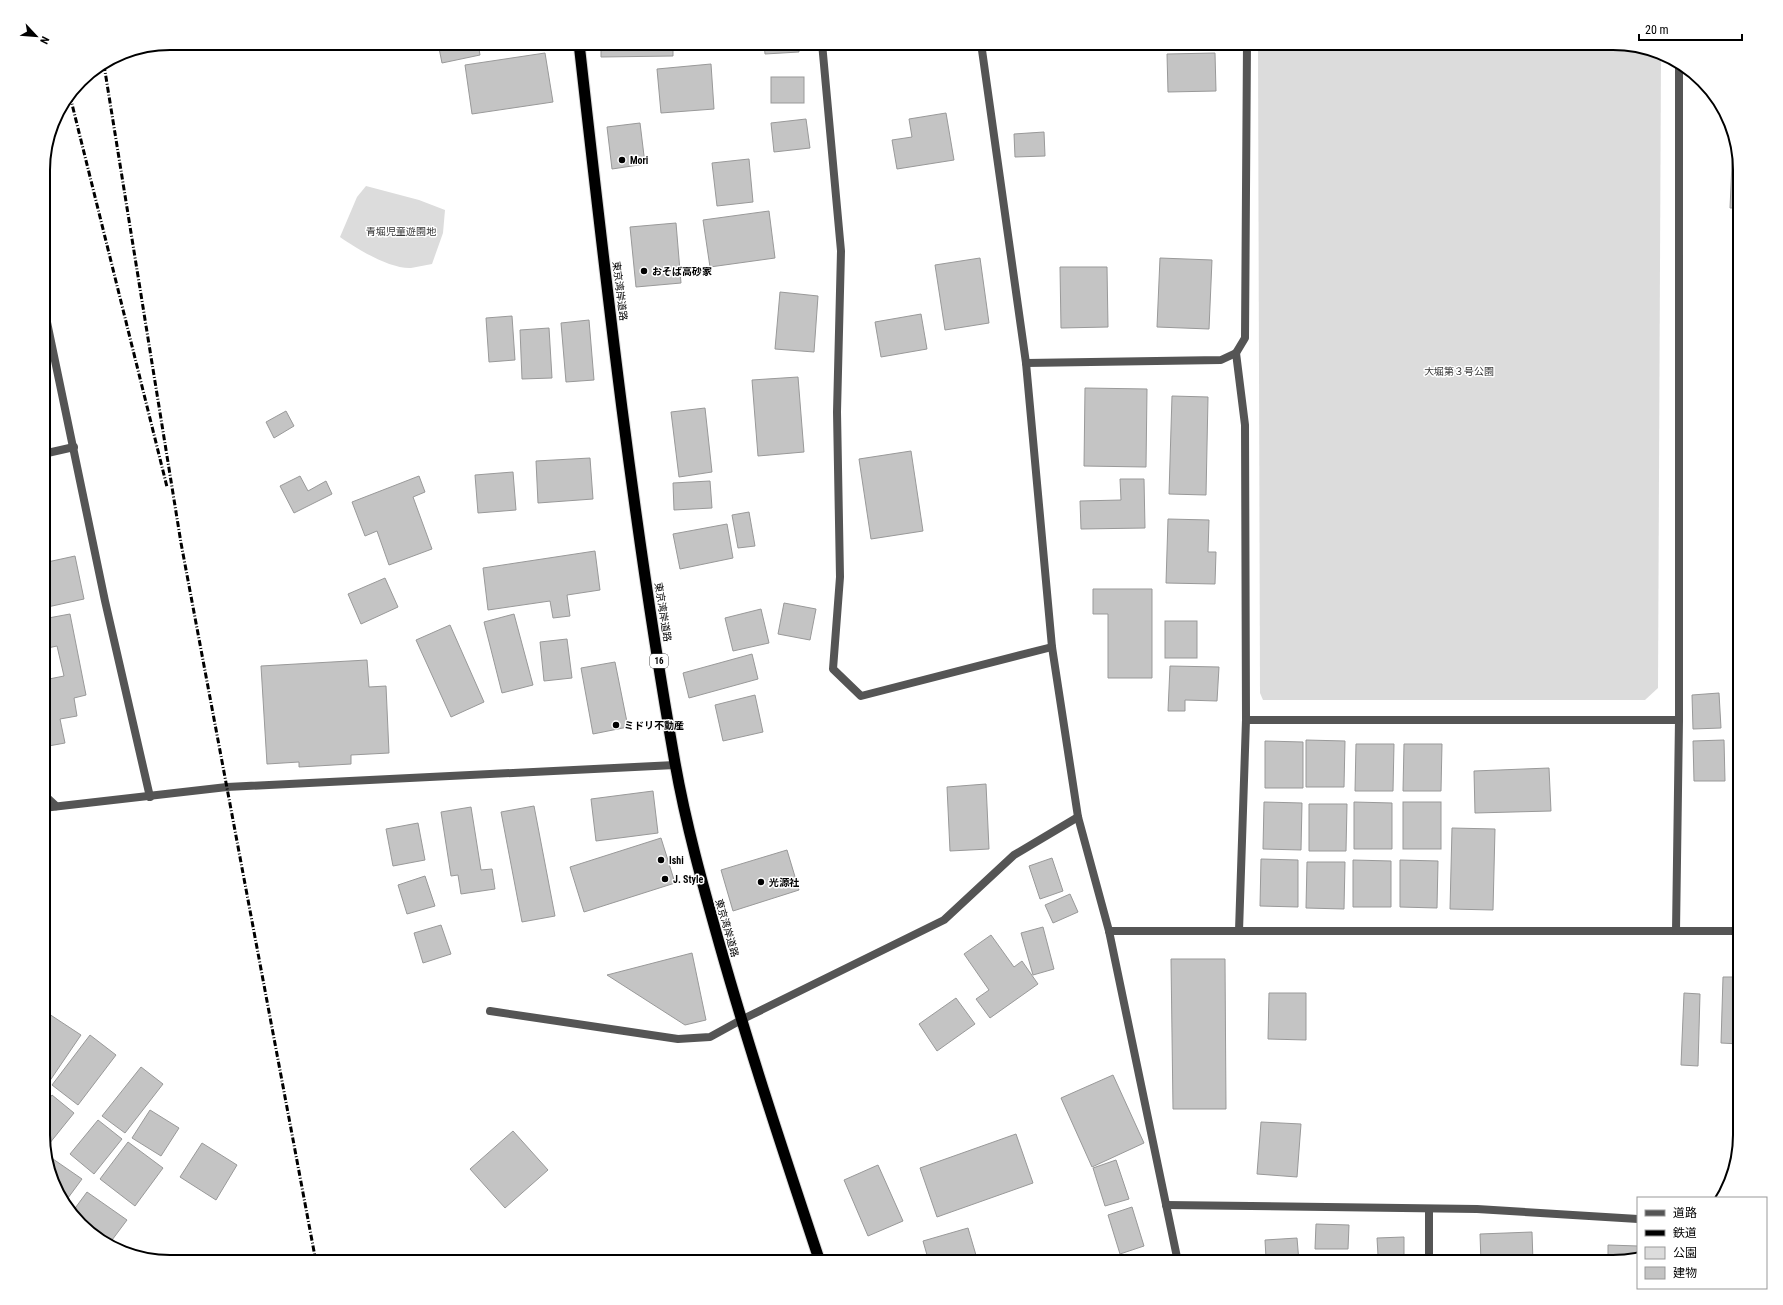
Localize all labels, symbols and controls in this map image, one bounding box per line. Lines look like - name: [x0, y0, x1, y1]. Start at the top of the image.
- north arrow: [16, 16, 56, 56]
- scale bar: [1639, 16, 1742, 42]
- text: 20 m: [1645, 23, 1669, 37]
- text: N: [37, 34, 52, 46]
- marker: Mori: [617, 155, 627, 165]
- place label: Mori: [630, 155, 648, 166]
- park label: 青堀児童遊園地: [366, 226, 437, 237]
- street label: 東京湾岸道路: [611, 261, 629, 321]
- marker: おそば高砂家: [639, 266, 649, 276]
- place label: おそば高砂家: [652, 266, 712, 277]
- park label: 大堀第３号公園: [1424, 366, 1494, 377]
- street label: 東京湾岸道路: [653, 582, 673, 642]
- road number: 16: [650, 654, 668, 668]
- marker: ミドリ不動産: [611, 720, 621, 730]
- place label: ミドリ不動産: [624, 720, 684, 731]
- marker: Ishi: [656, 855, 666, 865]
- place label: Ishi: [669, 855, 684, 866]
- marker: J. Style: [660, 874, 670, 884]
- place label: J. Style: [673, 874, 704, 885]
- marker: 光源社: [756, 877, 766, 887]
- place label: 光源社: [769, 877, 800, 888]
- street label: 東京湾岸道路: [713, 898, 741, 958]
- legend: [1637, 1197, 1767, 1289]
- text: 道路: [1673, 1206, 1697, 1220]
- text: 鉄道: [1673, 1226, 1697, 1240]
- text: 公園: [1673, 1246, 1697, 1260]
- text: 建物: [1673, 1266, 1697, 1280]

